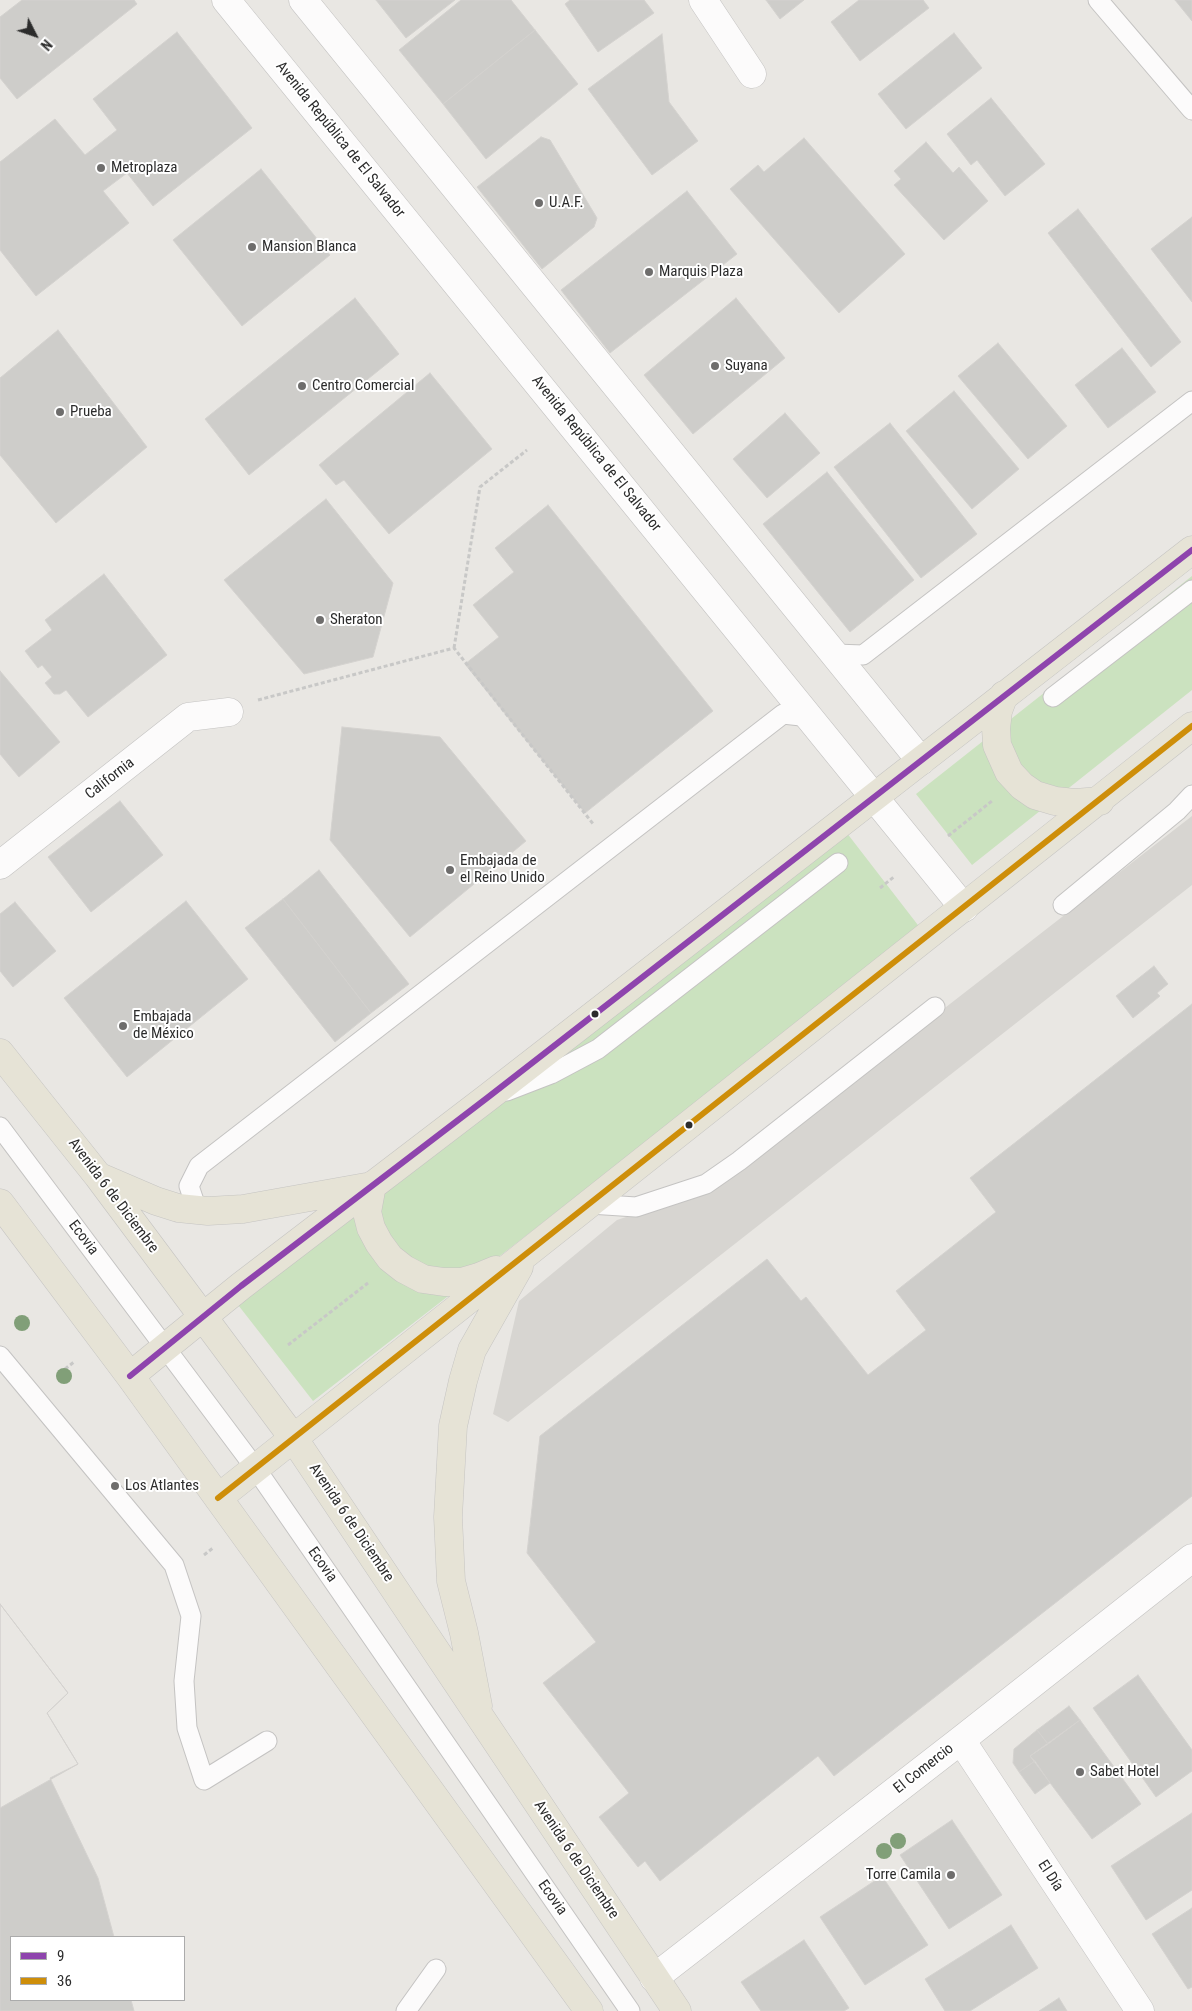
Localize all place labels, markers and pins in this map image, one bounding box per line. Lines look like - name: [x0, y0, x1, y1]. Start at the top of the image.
- place label: Metroplaza: [111, 159, 178, 177]
- marker: Metroplaza: [95, 162, 107, 174]
- place label: U.A.F.: [549, 194, 583, 212]
- marker: U.A.F.: [533, 197, 545, 209]
- place label: Mansion Blanca: [262, 238, 356, 256]
- marker: Mansion Blanca: [246, 241, 258, 253]
- place label: Marquis Plaza: [659, 263, 743, 281]
- marker: Marquis Plaza: [643, 266, 655, 278]
- place label: Suyana: [725, 357, 768, 375]
- marker: Suyana: [709, 360, 721, 372]
- place label: Centro Comercial: [312, 377, 414, 395]
- marker: Centro Comercial: [296, 380, 308, 392]
- place label: Prueba: [70, 403, 112, 421]
- marker: Prueba: [54, 406, 66, 418]
- place label: Sheraton: [330, 611, 383, 629]
- marker: Sheraton: [314, 614, 326, 626]
- place label: Embajada de el Reino Unido: [460, 852, 545, 887]
- marker: Embajada de el Reino Unido: [444, 864, 456, 876]
- place label: Embajada de México: [133, 1008, 194, 1043]
- unlabelled marker: [590, 1009, 600, 1019]
- marker: Embajada de México: [117, 1020, 129, 1032]
- unlabelled marker: [684, 1120, 694, 1130]
- place label: Los Atlantes: [125, 1477, 199, 1495]
- marker: Los Atlantes: [109, 1480, 121, 1492]
- place label: Sabet Hotel: [1090, 1763, 1159, 1781]
- marker: Sabet Hotel: [1074, 1766, 1086, 1778]
- place label: Torre Camila: [866, 1866, 941, 1884]
- marker: Torre Camila: [945, 1869, 957, 1881]

